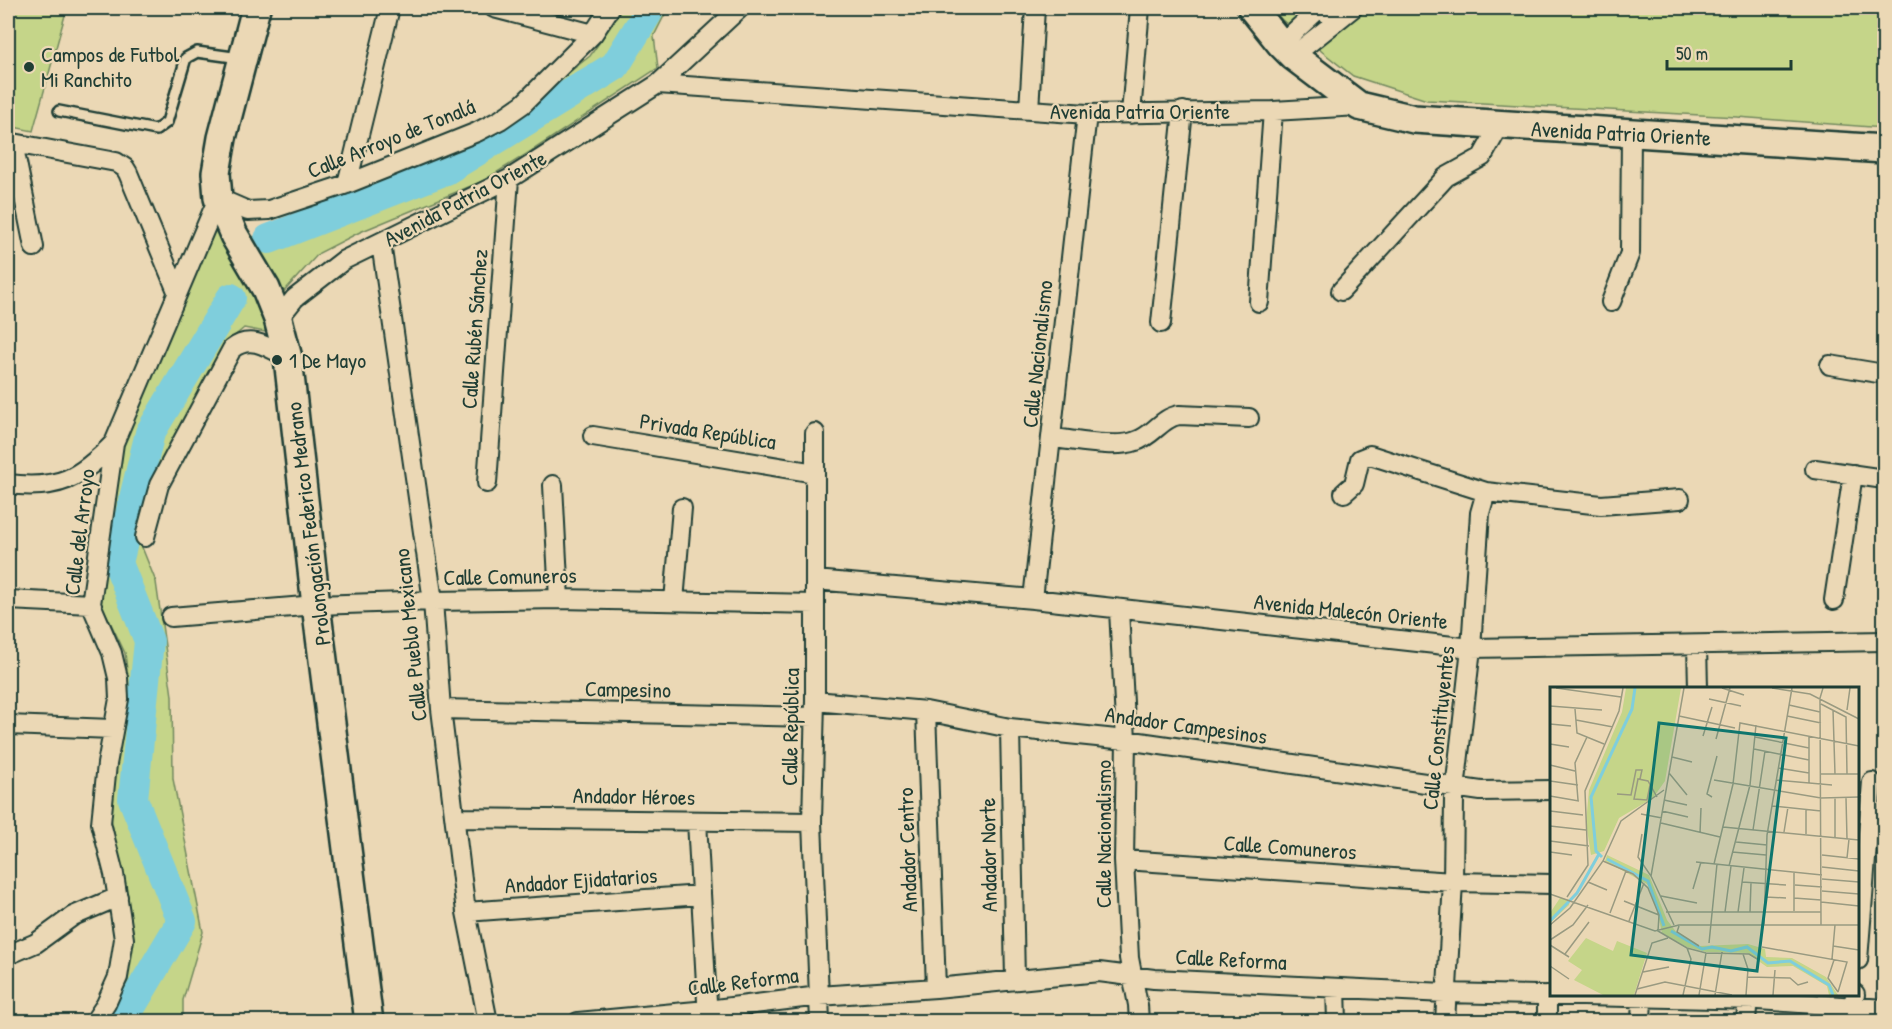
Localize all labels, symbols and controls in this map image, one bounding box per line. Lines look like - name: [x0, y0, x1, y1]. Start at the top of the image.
- scale bar: [1667, 33, 1792, 71]
- place label: Campos de Futbol Mi Ranchito: [41, 39, 179, 94]
- text: 50 m: [1676, 41, 1708, 66]
- marker: Campos de Futbol Mi Ranchito: [22, 60, 36, 74]
- street label: Calle Arroyo de Tonalá: [303, 91, 480, 185]
- street label: Avenida Patria Oriente: [1050, 96, 1230, 126]
- street label: Avenida Patria Oriente: [1530, 113, 1712, 153]
- street label: Avenida Patria Oriente: [379, 142, 552, 253]
- street label: Calle Rubén Sánchez: [453, 248, 495, 410]
- street label: Calle Nacionalismo: [1014, 279, 1060, 429]
- place label: 1 De Mayo: [289, 345, 366, 375]
- marker: 1 De Mayo: [270, 353, 284, 367]
- street label: Prolongación Federico Medrano: [278, 401, 338, 647]
- street label: Privada República: [638, 405, 779, 457]
- street label: Calle del Arroyo: [56, 467, 102, 597]
- street label: Calle Pueblo Mexicano: [386, 547, 434, 723]
- street label: Calle Comuneros: [443, 560, 577, 592]
- street label: Avenida Malecón Oriente: [1253, 586, 1450, 636]
- street label: Calle Constituyentes: [1414, 644, 1462, 812]
- street label: Calle República: [774, 667, 806, 786]
- street label: Campesino: [585, 673, 671, 705]
- inset map: [1550, 687, 1859, 996]
- street label: Andador Campesinos: [1103, 699, 1269, 751]
- street label: Calle Nacionalismo: [1088, 760, 1118, 908]
- street label: Andador Héroes: [573, 780, 695, 812]
- street label: Andador Centro: [890, 787, 924, 913]
- street label: Andador Norte: [972, 797, 1004, 912]
- street label: Calle Comuneros: [1223, 827, 1357, 867]
- street label: Andador Ejidatarios: [504, 860, 658, 900]
- street label: Calle Reforma: [1175, 941, 1288, 977]
- street label: Calle Reforma: [686, 959, 801, 1003]

